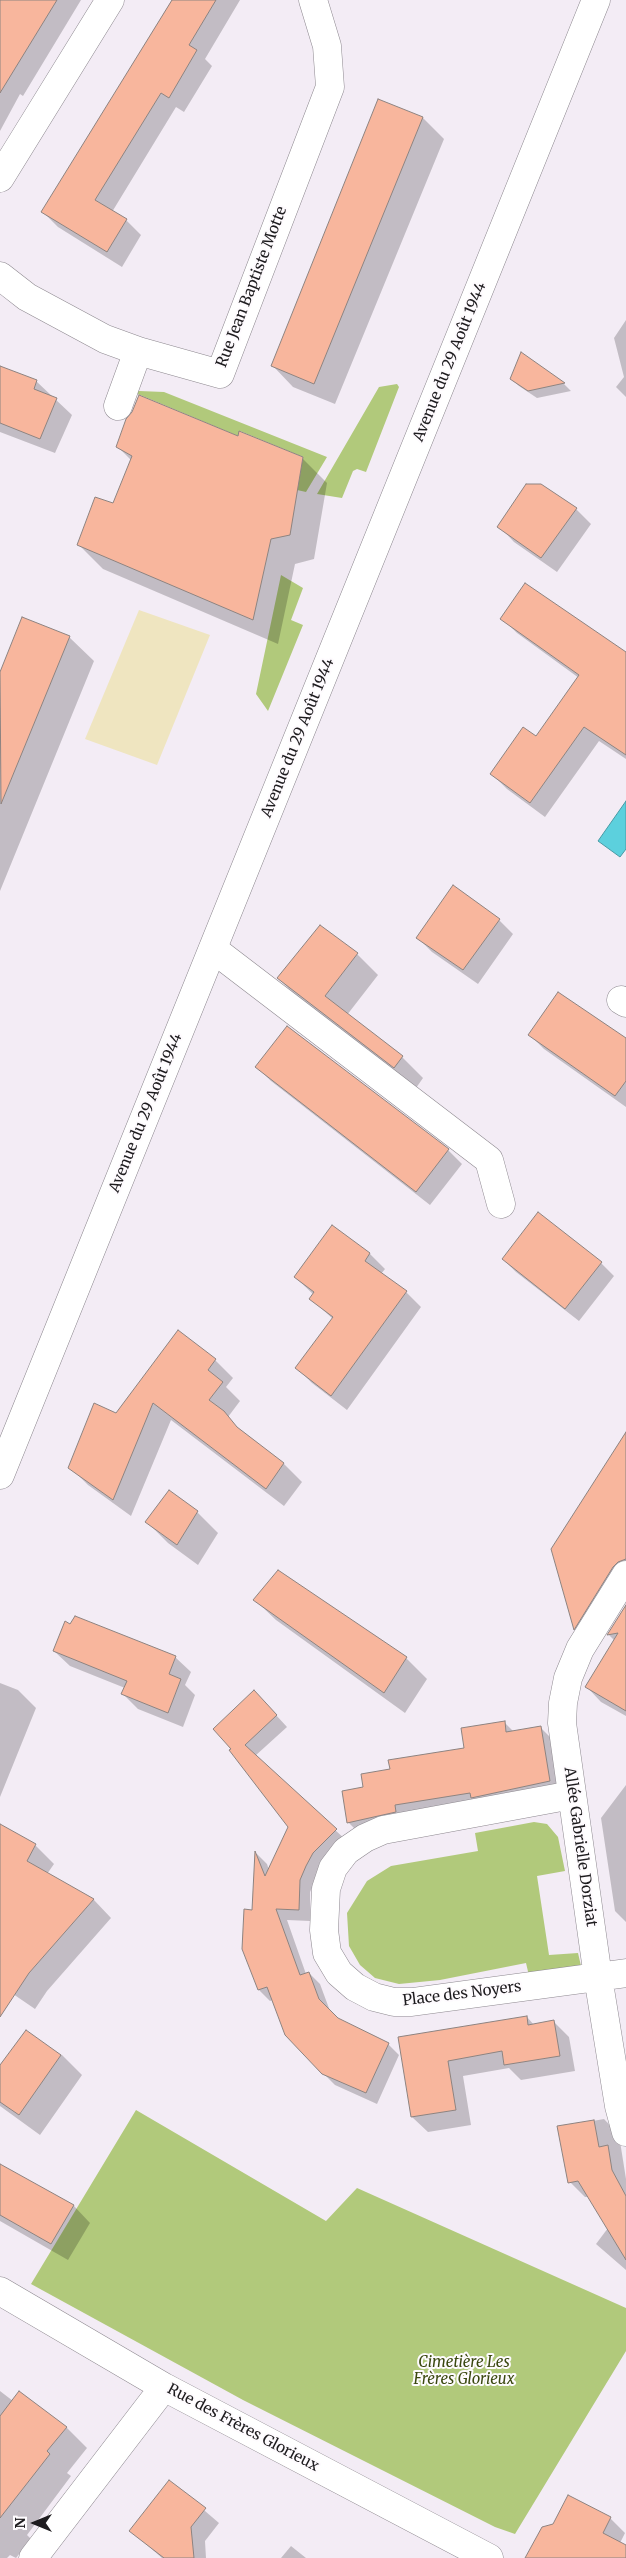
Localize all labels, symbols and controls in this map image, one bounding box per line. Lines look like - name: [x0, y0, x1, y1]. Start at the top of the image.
- street label: Rue Jean Baptiste Motte: [213, 204, 291, 370]
- street label: Avenue du 29 Août 1944: [410, 280, 490, 444]
- street label: Avenue du 29 Août 1944: [258, 656, 338, 820]
- street label: Avenue du 29 Août 1944: [106, 1031, 186, 1195]
- street label: Allée Gabrielle Dorziat: [560, 1766, 600, 1928]
- street label: Place des Noyers: [402, 1978, 522, 2010]
- park label: Cimetière Les Frères Glorieux: [413, 2354, 515, 2389]
- street label: Rue des Frères Glorieux: [164, 2380, 322, 2476]
- north arrow: [10, 2498, 60, 2548]
- text: N: [11, 2517, 29, 2529]

